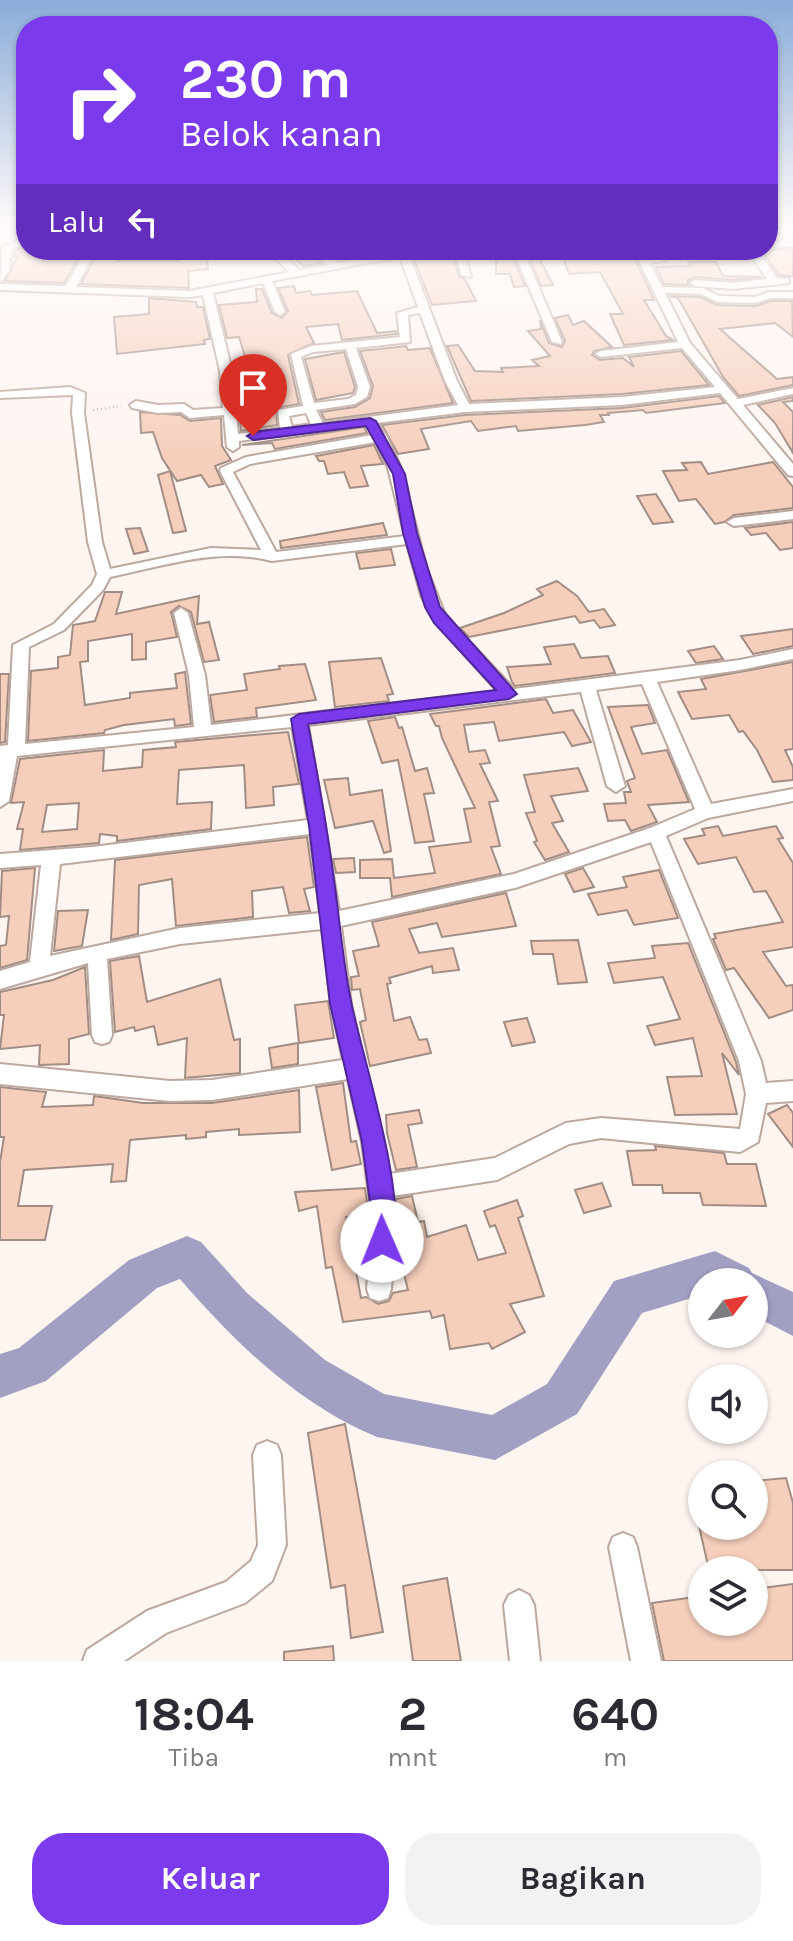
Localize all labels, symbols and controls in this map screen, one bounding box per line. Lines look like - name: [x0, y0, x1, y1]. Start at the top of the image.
- text: 230 m: [180, 46, 351, 111]
- icon: right: [48, 48, 152, 152]
- text: Belok kanan: [180, 113, 383, 155]
- icon: left: [121, 200, 165, 244]
- text: Lalu: [48, 204, 105, 240]
- pin: [219, 354, 287, 436]
- icon: arrive: [231, 366, 275, 410]
- position arrow: [340, 1199, 424, 1283]
- north arrow: [688, 1268, 768, 1348]
- map controls: [688, 1268, 768, 1636]
- button: sound: [688, 1364, 768, 1444]
- button: search: [688, 1460, 768, 1540]
- button: layers: [688, 1556, 768, 1636]
- text: 18:04: [134, 1686, 254, 1742]
- text: 2: [398, 1686, 427, 1742]
- text: 640: [571, 1686, 659, 1742]
- text: Tiba: [169, 1742, 219, 1773]
- text: mnt: [388, 1742, 437, 1773]
- text: m: [603, 1742, 627, 1773]
- button: Keluar: [32, 1833, 389, 1925]
- button: Bagikan: [405, 1833, 761, 1925]

